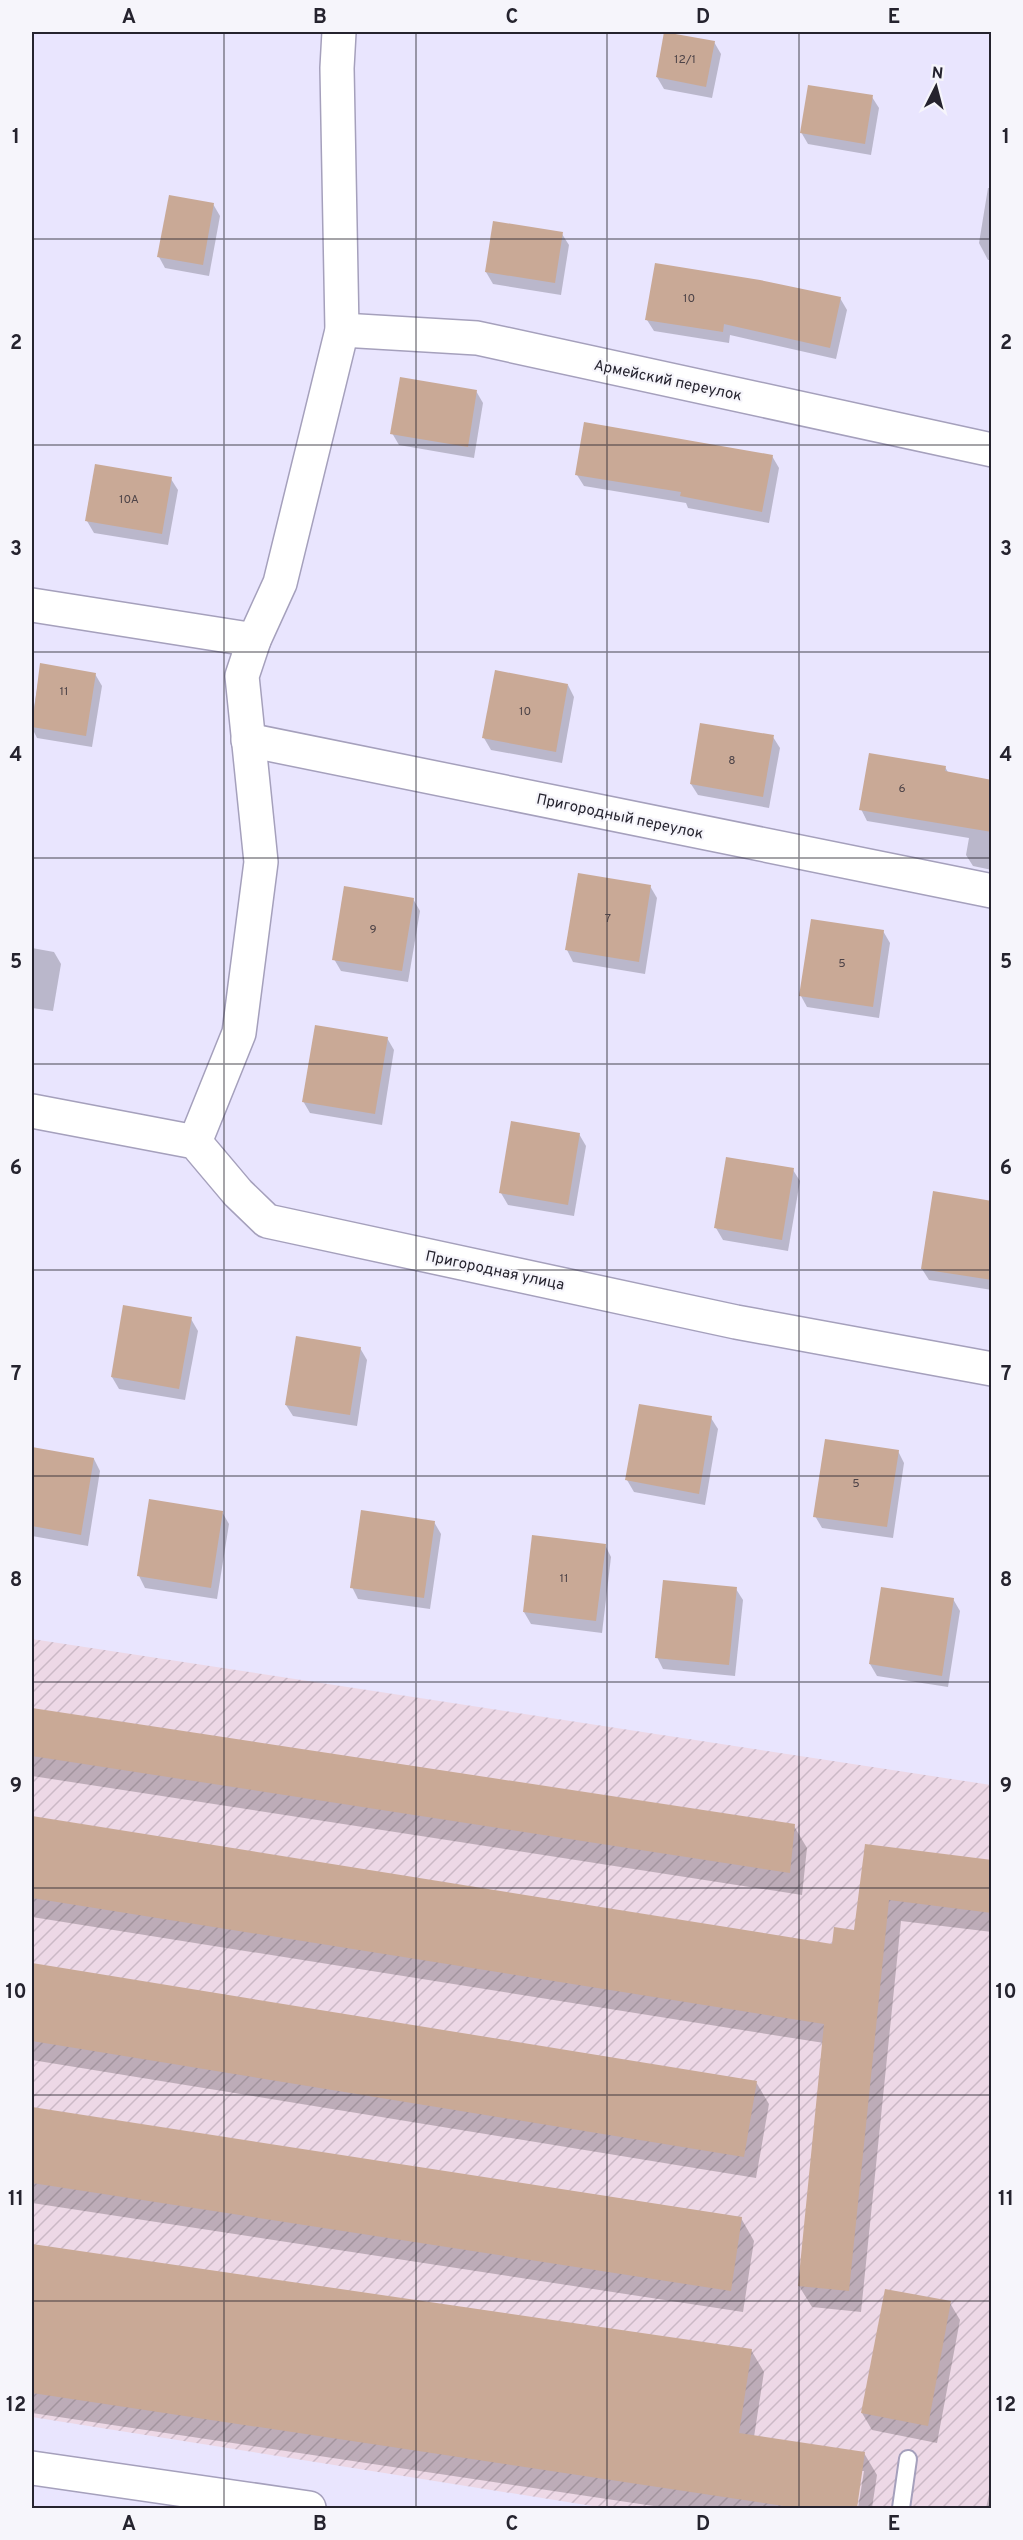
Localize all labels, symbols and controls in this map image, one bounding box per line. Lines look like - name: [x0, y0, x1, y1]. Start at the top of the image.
- text: A: [122, 5, 136, 31]
- text: B: [313, 5, 327, 31]
- text: C: [506, 5, 518, 31]
- text: D: [696, 5, 710, 31]
- text: E: [888, 5, 900, 31]
- house number: 12/1: [674, 52, 696, 68]
- north arrow: [906, 57, 966, 117]
- text: N: [931, 64, 944, 85]
- text: 1: [12, 125, 20, 151]
- text: 1: [1002, 125, 1010, 151]
- house number: 10: [683, 291, 695, 307]
- text: 2: [10, 331, 22, 357]
- text: 2: [1000, 331, 1012, 357]
- street label: Армейский переулок: [592, 356, 743, 406]
- house number: 10А: [119, 492, 139, 508]
- text: 3: [10, 537, 22, 563]
- text: 3: [1000, 537, 1012, 563]
- house number: 11: [60, 684, 68, 700]
- house number: 10: [519, 704, 531, 720]
- text: 4: [10, 743, 22, 769]
- text: 4: [1000, 743, 1012, 769]
- house number: 8: [728, 753, 736, 769]
- house number: 6: [898, 781, 906, 797]
- street label: Пригородный переулок: [534, 790, 705, 844]
- house number: 7: [605, 911, 611, 927]
- house number: 9: [369, 922, 377, 938]
- text: 5: [10, 950, 22, 976]
- text: 5: [1000, 950, 1012, 976]
- house number: 5: [838, 956, 846, 972]
- text: 6: [10, 1156, 22, 1182]
- text: 6: [1000, 1156, 1012, 1182]
- street label: Пригородная улица: [423, 1247, 566, 1295]
- text: 7: [11, 1362, 21, 1388]
- text: 7: [1001, 1362, 1011, 1388]
- house number: 5: [852, 1476, 860, 1492]
- text: 8: [10, 1568, 22, 1594]
- text: 8: [1000, 1568, 1012, 1594]
- house number: 11: [560, 1571, 568, 1587]
- text: 9: [10, 1774, 22, 1800]
- text: 9: [1000, 1774, 1012, 1800]
- text: 10: [5, 1980, 27, 2006]
- text: 10: [995, 1980, 1017, 2006]
- text: 11: [8, 2187, 24, 2213]
- text: 11: [998, 2187, 1014, 2213]
- text: 12: [6, 2393, 26, 2419]
- text: 12: [996, 2393, 1016, 2419]
- text: A: [122, 2512, 136, 2538]
- text: B: [313, 2512, 327, 2538]
- text: C: [506, 2512, 518, 2538]
- text: D: [696, 2512, 710, 2538]
- text: E: [888, 2512, 900, 2538]

